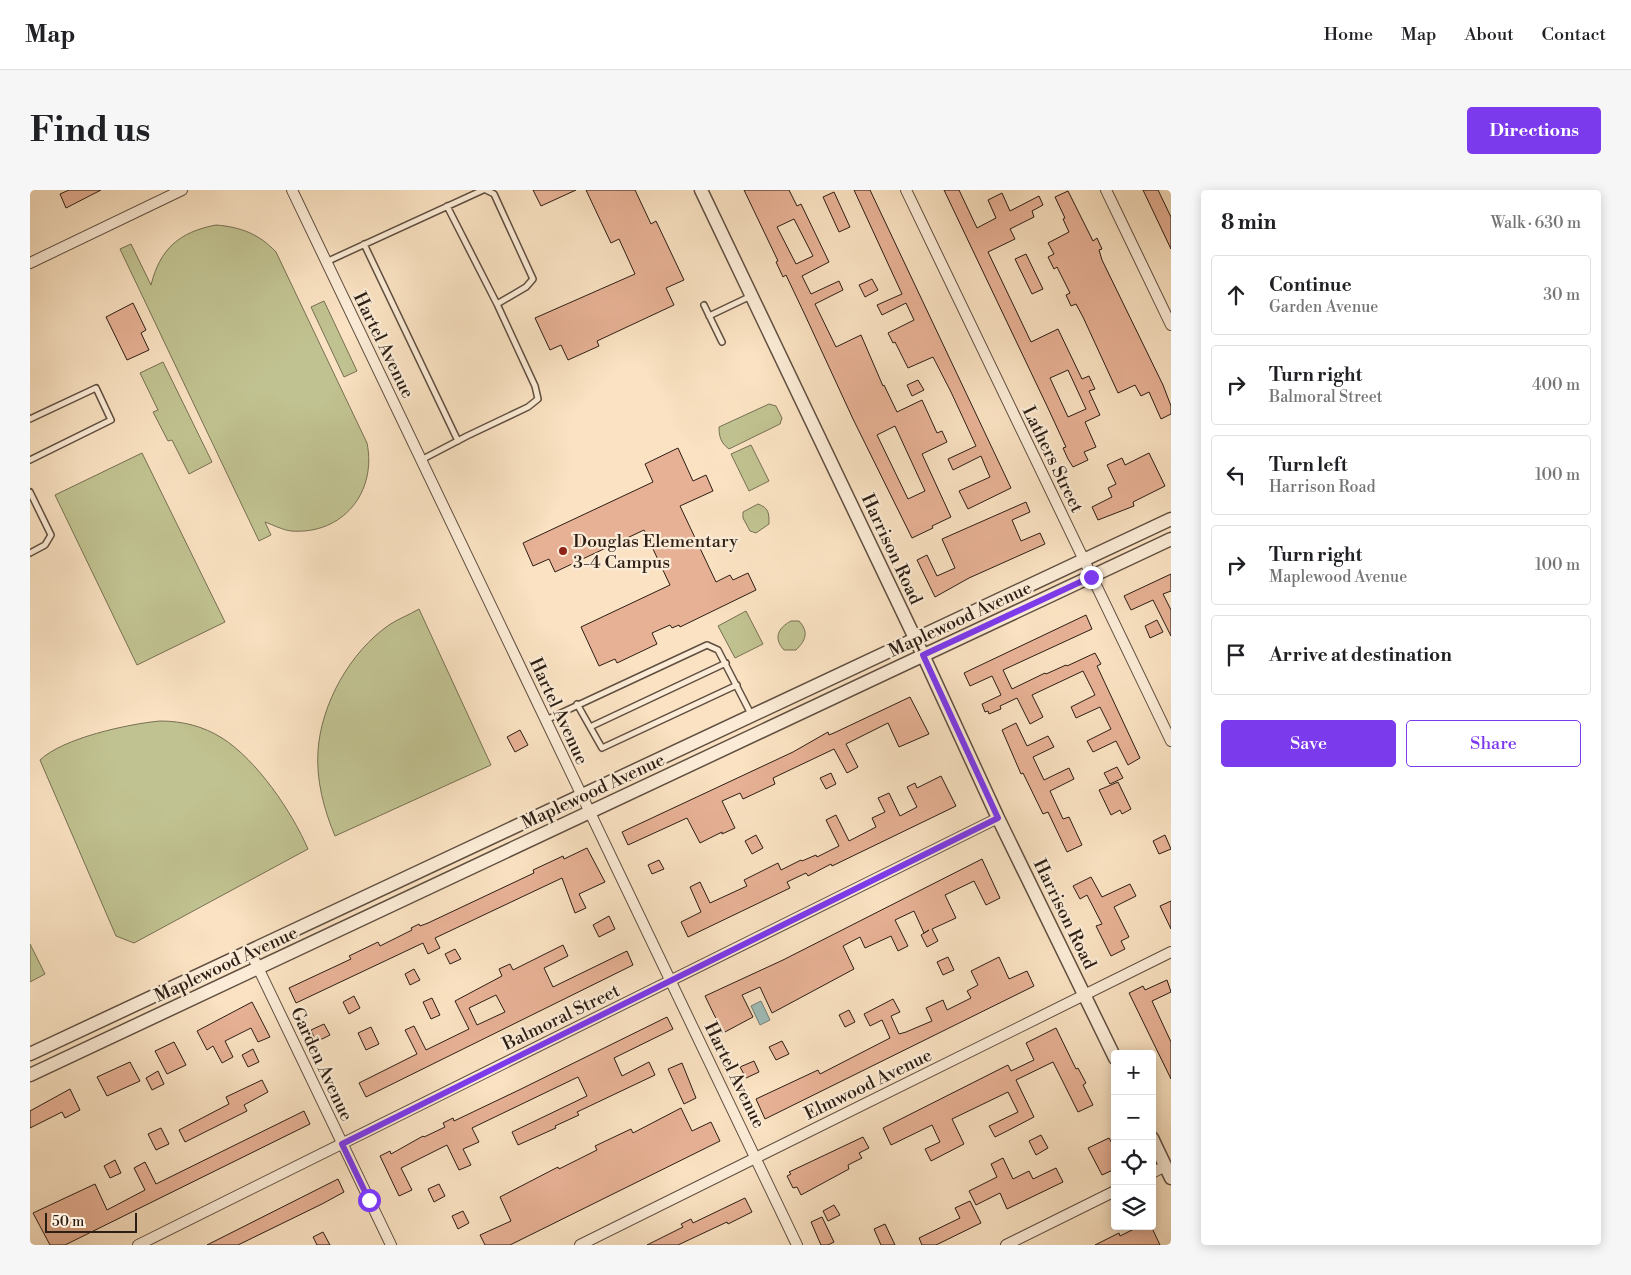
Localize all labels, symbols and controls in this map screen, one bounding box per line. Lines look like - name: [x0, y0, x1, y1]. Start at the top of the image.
- text: Map: [25, 20, 75, 50]
- text: Home: [1324, 23, 1373, 46]
- text: Map: [1401, 23, 1437, 46]
- text: About: [1465, 23, 1514, 46]
- text: Contact: [1542, 23, 1606, 46]
- button: Directions: [1467, 107, 1601, 154]
- text: Find us: [30, 109, 150, 152]
- text: 8 min: [1221, 210, 1276, 236]
- text: Walk · 630 m: [1491, 213, 1581, 233]
- text: Continue: [1269, 273, 1352, 297]
- icon: ahead: [1222, 281, 1250, 309]
- text: 30 m: [1543, 285, 1580, 305]
- street label: Hartel Avenue: [348, 288, 419, 402]
- text: Garden Avenue: [1269, 297, 1378, 317]
- text: Turn right: [1269, 363, 1362, 387]
- icon: right: [1222, 371, 1250, 399]
- text: 400 m: [1532, 375, 1580, 395]
- text: Balmoral Street: [1269, 387, 1383, 407]
- street label: Lathers Street: [1017, 402, 1089, 517]
- text: Turn left: [1269, 453, 1348, 477]
- icon: left: [1222, 461, 1250, 489]
- text: 100 m: [1535, 465, 1580, 485]
- text: Harrison Road: [1269, 477, 1376, 497]
- street label: Harrison Road: [856, 490, 928, 609]
- place label: Douglas Elementary 3-4 Campus: [573, 530, 738, 574]
- text: Turn right: [1269, 543, 1362, 567]
- marker: Douglas Elementary 3-4 Campus: [557, 545, 569, 557]
- icon: right: [1222, 551, 1250, 579]
- text: 100 m: [1535, 555, 1580, 575]
- route end: [1080, 566, 1103, 589]
- text: Maplewood Avenue: [1269, 567, 1407, 587]
- street label: Maplewood Avenue: [885, 576, 1036, 663]
- icon: arrive: [1222, 641, 1250, 669]
- text: Arrive at destination: [1269, 643, 1452, 667]
- street label: Hartel Avenue: [524, 654, 593, 768]
- button: Save: [1221, 720, 1396, 767]
- button: Share: [1406, 720, 1581, 767]
- street label: Maplewood Avenue: [518, 748, 669, 835]
- street label: Harrison Road: [1028, 855, 1102, 974]
- street label: Maplewood Avenue: [151, 921, 302, 1008]
- street label: Balmoral Street: [498, 979, 624, 1056]
- street label: Garden Avenue: [285, 1004, 358, 1125]
- street label: Hartel Avenue: [699, 1018, 770, 1132]
- street label: Elmwood Avenue: [801, 1044, 936, 1125]
- map controls: [1111, 1050, 1156, 1230]
- button: +: [1111, 1050, 1156, 1095]
- button: −: [1111, 1095, 1156, 1140]
- button: locate: [1111, 1140, 1156, 1185]
- button: layers: [1111, 1185, 1156, 1230]
- route start: [358, 1189, 381, 1212]
- scale bar: [45, 1210, 138, 1233]
- text: 50 m: [52, 1213, 84, 1231]

